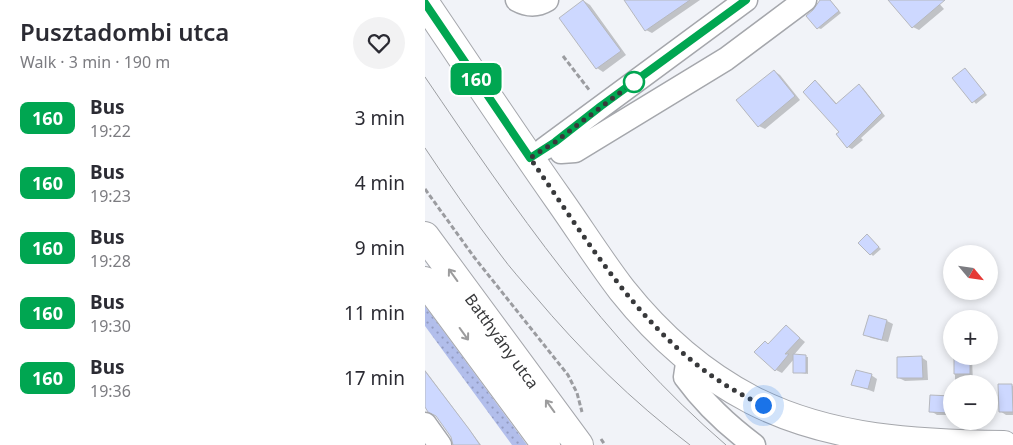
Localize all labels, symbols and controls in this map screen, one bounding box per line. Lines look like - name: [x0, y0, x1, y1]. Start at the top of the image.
- text: Pusztadombi utca: [20, 15, 229, 48]
- button: heart: [353, 17, 405, 69]
- text: Walk · 3 min · 190 m: [20, 51, 170, 73]
- line badge: 160: [447, 63, 505, 95]
- text: 160: [461, 67, 491, 91]
- unlabelled marker: [623, 71, 645, 93]
- text: Bus: [90, 94, 125, 120]
- text: 3 min: [355, 105, 405, 131]
- text: 160: [32, 106, 63, 130]
- text: 19:22: [90, 120, 131, 142]
- text: Bus: [90, 159, 125, 185]
- text: 4 min: [355, 170, 405, 196]
- text: 160: [32, 171, 63, 195]
- text: 19:23: [90, 185, 131, 207]
- text: Bus: [90, 224, 125, 250]
- text: 9 min: [355, 235, 405, 261]
- text: 160: [32, 236, 63, 260]
- north arrow: [943, 245, 997, 300]
- map controls: [943, 245, 998, 430]
- text: 19:28: [90, 250, 131, 272]
- one-way arrow: [448, 269, 459, 282]
- text: Bus: [90, 289, 125, 315]
- street label: Batthyány utca: [460, 289, 544, 393]
- text: 11 min: [344, 300, 405, 326]
- text: 160: [32, 301, 63, 325]
- button: +: [943, 310, 998, 365]
- text: 19:30: [90, 315, 131, 337]
- one-way arrow: [459, 327, 469, 341]
- text: Bus: [90, 354, 125, 380]
- text: 17 min: [344, 365, 405, 391]
- text: 160: [32, 366, 63, 390]
- button: −: [943, 375, 998, 430]
- text: 19:36: [90, 380, 131, 402]
- your location: [751, 393, 776, 418]
- one-way arrow: [545, 399, 555, 413]

